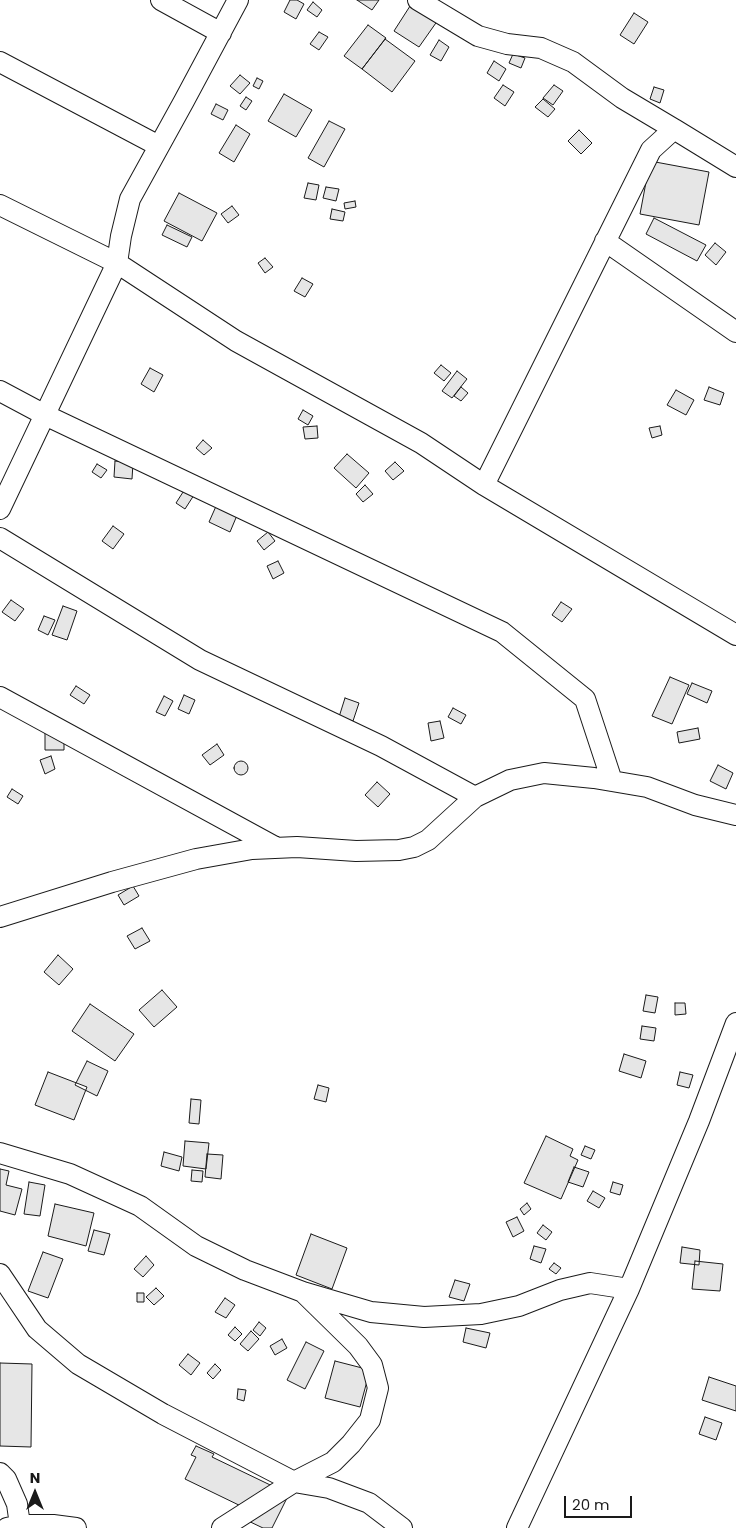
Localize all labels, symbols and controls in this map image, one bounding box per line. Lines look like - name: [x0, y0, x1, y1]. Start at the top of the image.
- north arrow: [10, 1468, 60, 1518]
- text: N: [30, 1468, 40, 1488]
- scale bar: [566, 1486, 634, 1518]
- text: 20 m: [572, 1494, 610, 1515]

